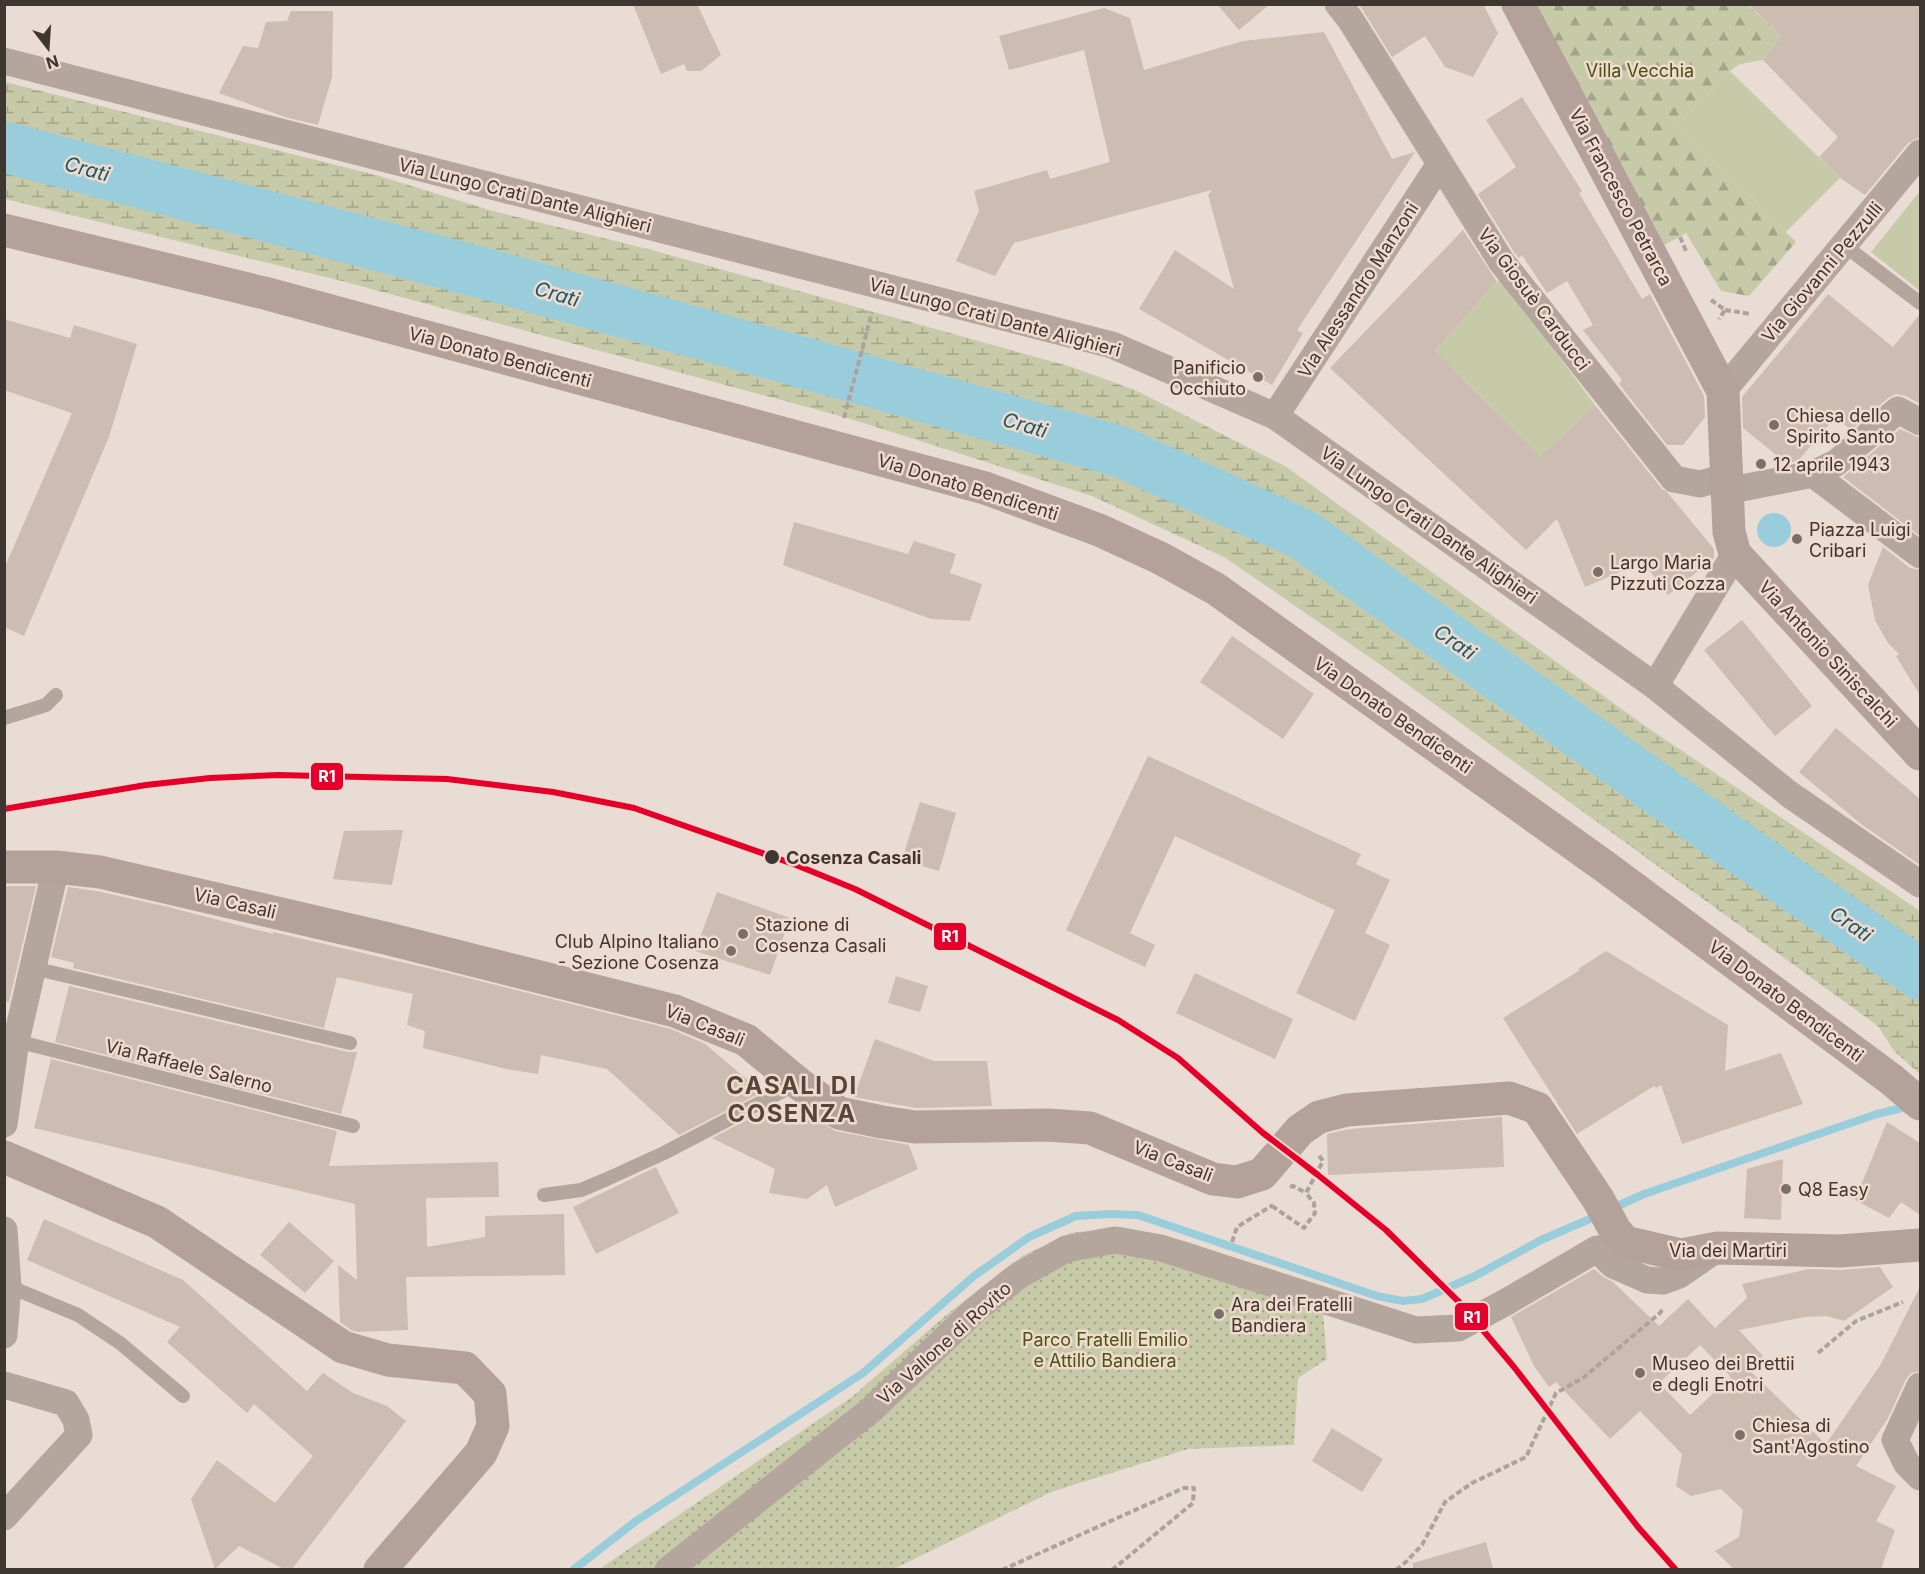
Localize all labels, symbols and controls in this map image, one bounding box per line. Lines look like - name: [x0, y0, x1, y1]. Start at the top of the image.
- north arrow: [18, 18, 78, 78]
- text: N: [44, 51, 61, 74]
- park label: Villa Vecchia: [1586, 60, 1694, 81]
- street label: Via Francesco Petrarca: [1565, 105, 1677, 289]
- water label: Crati: [62, 152, 113, 187]
- street label: Via Lungo Crati Dante Alighieri: [396, 153, 654, 237]
- street label: Via Alessandro Manzoni: [1293, 198, 1423, 382]
- street label: Via Giovanni Pezzulli: [1757, 198, 1887, 346]
- street label: Via Giosuè Carducci: [1474, 224, 1594, 374]
- street label: Via Lungo Crati Dante Alighieri: [867, 273, 1123, 361]
- water label: Crati: [532, 276, 583, 312]
- street label: Via Donato Bendicenti: [406, 323, 594, 391]
- place label: Panificio Occhiuto: [1170, 357, 1246, 399]
- marker: Panificio Occhiuto: [1251, 370, 1265, 384]
- place label: Chiesa dello Spirito Santo: [1786, 405, 1895, 447]
- water label: Crati: [1000, 407, 1051, 443]
- marker: Chiesa dello Spirito Santo: [1767, 418, 1781, 432]
- street label: Via Lungo Crati Dante Alighieri: [1317, 442, 1541, 608]
- street label: Via Donato Bendicenti: [875, 449, 1061, 525]
- place label: 12 aprile 1943: [1773, 454, 1890, 475]
- marker: 12 aprile 1943: [1754, 457, 1768, 471]
- place label: Piazza Luigi Cribari: [1809, 519, 1911, 561]
- marker: Piazza Luigi Cribari: [1790, 532, 1804, 546]
- place label: Largo Maria Pizzuti Cozza: [1610, 552, 1725, 594]
- marker: Largo Maria Pizzuti Cozza: [1591, 565, 1605, 579]
- street label: Via Antonio Siniscalchi: [1755, 576, 1901, 732]
- water label: Crati: [1429, 619, 1481, 666]
- street label: Via Donato Bendicenti: [1310, 652, 1476, 778]
- line badge: R1: [310, 762, 344, 791]
- text: R1: [318, 766, 336, 786]
- place label: Cosenza Casali: [786, 847, 921, 868]
- marker: Cosenza Casali: [763, 848, 781, 866]
- street label: Via Casali: [192, 883, 278, 923]
- water label: Crati: [1825, 901, 1877, 948]
- place label: Stazione di Cosenza Casali: [755, 914, 886, 956]
- line badge: R1: [933, 922, 967, 951]
- text: R1: [941, 926, 959, 946]
- marker: Stazione di Cosenza Casali: [736, 927, 750, 941]
- place label: Club Alpino Italiano - Sezione Cosenza: [555, 931, 719, 973]
- street label: Via Donato Bendicenti: [1705, 936, 1867, 1066]
- marker: Club Alpino Italiano - Sezione Cosenza: [724, 944, 738, 958]
- street label: Via Casali: [662, 1000, 748, 1050]
- street label: Via Raffaele Salerno: [103, 1035, 275, 1097]
- district label: CASALI DI COSENZA: [726, 1071, 858, 1128]
- street label: Via Casali: [1130, 1136, 1216, 1186]
- place label: Q8 Easy: [1798, 1179, 1869, 1200]
- marker: Q8 Easy: [1779, 1182, 1793, 1196]
- street label: Via dei Martiri: [1669, 1240, 1787, 1261]
- street label: Via Vallone di Rovito: [873, 1278, 1015, 1408]
- place label: Ara dei Fratelli Bandiera: [1231, 1294, 1353, 1336]
- line badge: R1: [1454, 1302, 1489, 1331]
- marker: Ara dei Fratelli Bandiera: [1212, 1307, 1226, 1321]
- text: R1: [1463, 1307, 1481, 1327]
- park label: Parco Fratelli Emilio e Attilio Bandiera: [1022, 1329, 1188, 1371]
- place label: Museo dei Brettii e degli Enotri: [1652, 1353, 1795, 1395]
- marker: Museo dei Brettii e degli Enotri: [1633, 1366, 1647, 1380]
- place label: Chiesa di Sant'Agostino: [1752, 1415, 1870, 1457]
- marker: Chiesa di Sant'Agostino: [1733, 1428, 1747, 1442]

